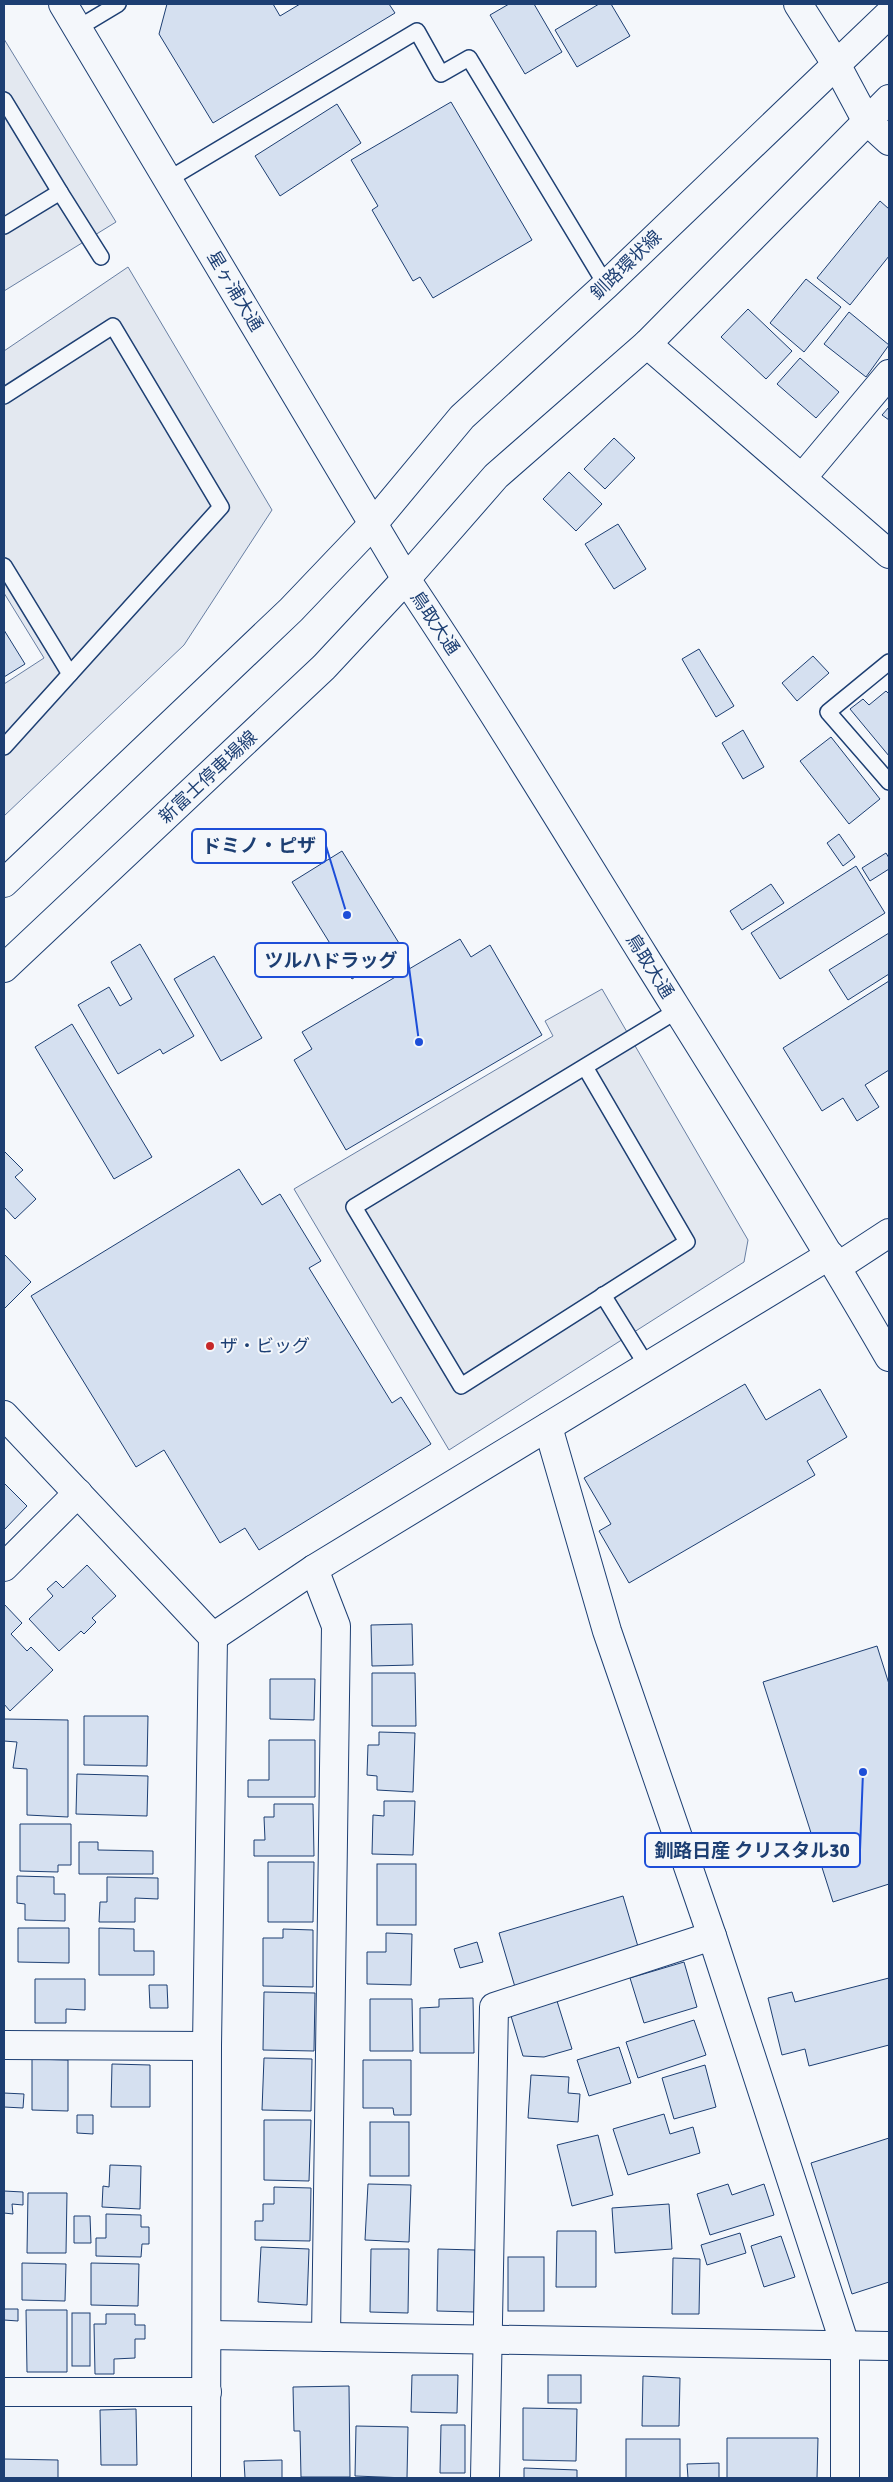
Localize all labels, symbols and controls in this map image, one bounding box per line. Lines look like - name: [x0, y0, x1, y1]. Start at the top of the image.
- street label: 釧路環状線: [586, 226, 666, 304]
- street label: 星ヶ浦大通: [202, 247, 268, 335]
- street label: 鳥取大通: [406, 587, 464, 659]
- street label: 新富士停車場線: [154, 726, 262, 828]
- callout: ドミノ・ピザ: [192, 829, 326, 863]
- text: ドミノ・ピザ: [202, 834, 316, 858]
- street label: 鳥取大通: [622, 930, 678, 1002]
- callout: ツルハドラッグ: [255, 943, 408, 977]
- text: ツルハドラッグ: [264, 949, 398, 973]
- place label: ザ・ビッグ: [220, 1335, 310, 1357]
- marker: ザ・ビッグ: [204, 1340, 216, 1352]
- callout: 釧路日産 クリスタル30: [645, 1833, 860, 1867]
- text: 釧路日産 クリスタル30: [654, 1839, 850, 1863]

